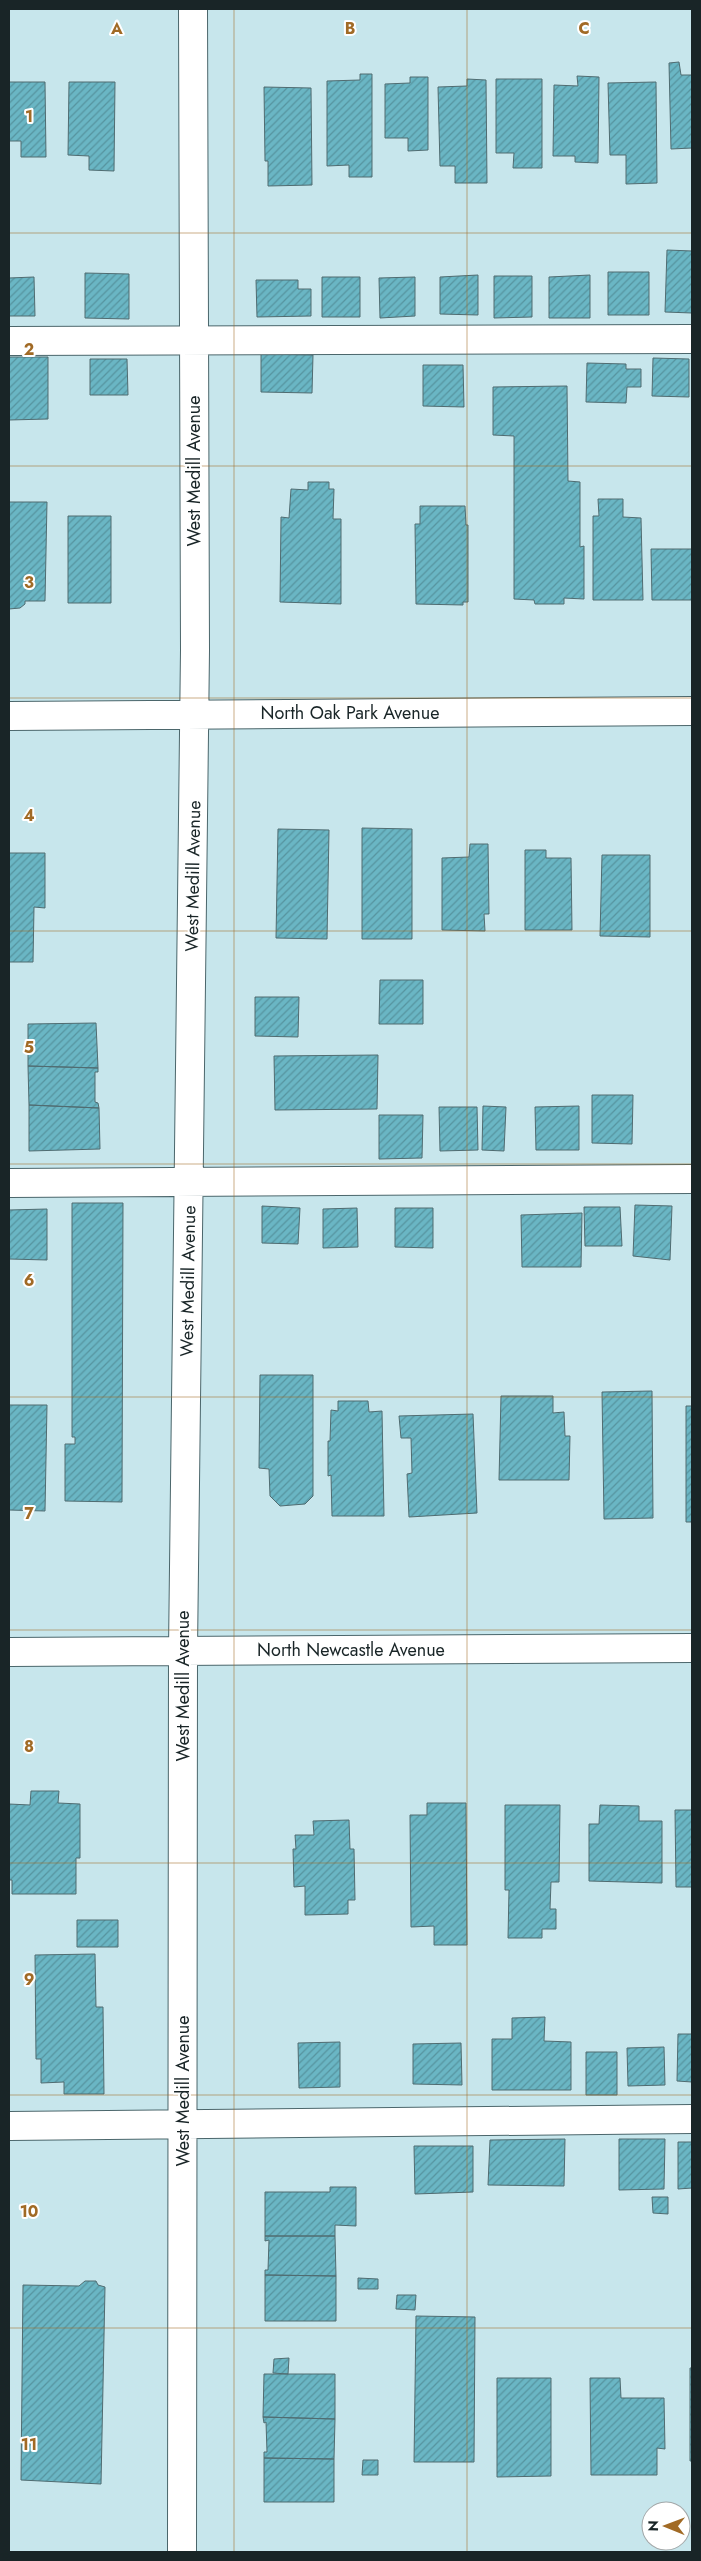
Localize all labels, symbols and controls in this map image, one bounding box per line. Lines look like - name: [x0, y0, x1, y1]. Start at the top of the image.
- text: A: [110, 17, 123, 40]
- text: B: [345, 17, 355, 40]
- text: C: [578, 17, 590, 40]
- text: 1: [25, 105, 33, 128]
- text: 2: [24, 338, 34, 361]
- street label: West Medill Avenue: [181, 395, 207, 547]
- text: 3: [24, 571, 34, 594]
- street label: North Oak Park Avenue: [261, 700, 439, 726]
- street label: West Medill Avenue: [179, 800, 207, 952]
- text: 4: [23, 804, 35, 827]
- text: 5: [24, 1036, 34, 1059]
- street label: West Medill Avenue: [174, 1205, 202, 1357]
- text: 6: [24, 1269, 34, 1292]
- text: 7: [24, 1502, 34, 1525]
- street label: West Medill Avenue: [170, 1610, 196, 1762]
- street label: North Newcastle Avenue: [257, 1637, 445, 1663]
- text: 8: [24, 1735, 34, 1758]
- text: 9: [24, 1968, 34, 1991]
- street label: West Medill Avenue: [170, 2015, 196, 2167]
- text: 10: [20, 2200, 38, 2223]
- text: 11: [21, 2433, 37, 2456]
- north arrow: [641, 2501, 691, 2551]
- text: N: [643, 2520, 663, 2532]

